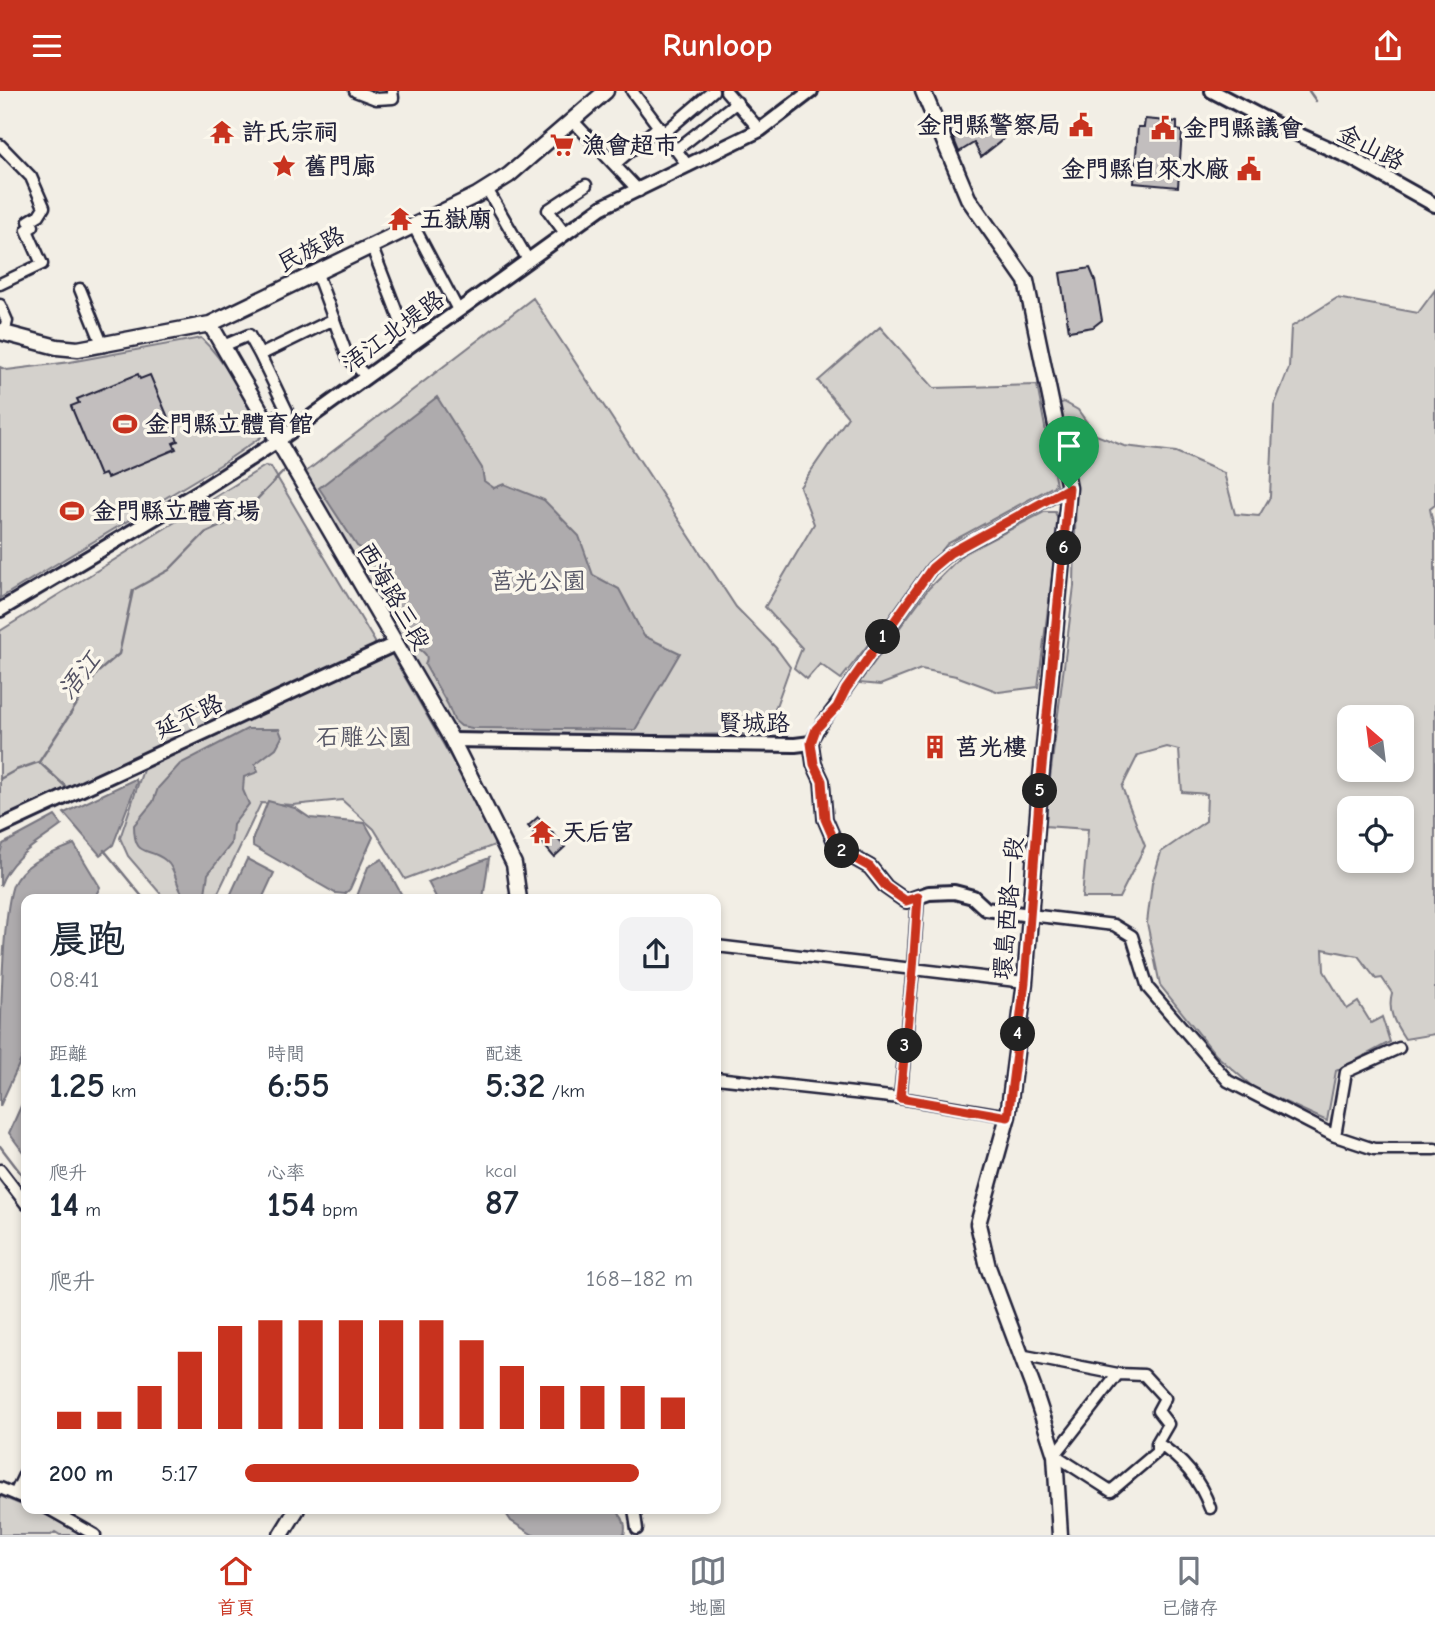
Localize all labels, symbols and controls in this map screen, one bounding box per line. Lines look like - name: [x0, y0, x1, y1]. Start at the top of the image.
- icon: menu: [28, 27, 66, 65]
- text: Runloop: [663, 27, 772, 64]
- icon: share: [1369, 27, 1407, 65]
- place label: 金門縣警察局: [917, 111, 1061, 139]
- public building icon: 金門縣警察局: [1067, 111, 1095, 139]
- public building icon: 金門縣議會: [1149, 114, 1177, 142]
- place label: 金門縣議會: [1183, 114, 1303, 142]
- temple icon: 許氏宗祠: [208, 118, 236, 146]
- place label: 許氏宗祠: [242, 118, 338, 146]
- street label: 金山路: [1333, 118, 1409, 176]
- supermarket icon: 漁會超市: [548, 131, 576, 159]
- place label: 漁會超市: [582, 131, 678, 159]
- place icon: 舊門廊: [270, 152, 298, 180]
- place label: 舊門廊: [304, 152, 376, 180]
- place label: 金門縣自來水廠: [1061, 155, 1229, 183]
- public building icon: 金門縣自來水廠: [1235, 155, 1263, 183]
- temple icon: 五嶽廟: [386, 205, 414, 233]
- place label: 五嶽廟: [420, 205, 492, 233]
- street label: 民族路: [273, 220, 349, 278]
- street label: 浯江北堤路: [336, 284, 450, 378]
- sports icon: 金門縣立體育館: [111, 410, 139, 438]
- place label: 金門縣立體育館: [145, 410, 313, 438]
- pin: [1039, 416, 1099, 488]
- icon: arrive: [1050, 427, 1088, 465]
- sports icon: 金門縣立體育場: [58, 497, 86, 525]
- place label: 金門縣立體育場: [92, 497, 260, 525]
- pin: 6: [1046, 531, 1082, 566]
- text: 6: [1059, 536, 1068, 558]
- street label: 西海路三段: [352, 537, 436, 655]
- park label: 莒光公園: [490, 567, 586, 595]
- pin: 1: [866, 619, 900, 655]
- text: 1: [879, 625, 886, 647]
- water label: 浯江: [52, 645, 108, 705]
- street label: 延平路: [150, 688, 228, 744]
- north arrow: [1337, 705, 1414, 782]
- map controls: [1337, 705, 1414, 873]
- street label: 賢城路: [718, 709, 790, 737]
- park label: 石雕公園: [316, 723, 412, 751]
- building icon: 莒光樓: [921, 733, 949, 761]
- place label: 莒光樓: [955, 733, 1027, 761]
- pin: 5: [1023, 773, 1058, 809]
- text: 5: [1034, 779, 1045, 801]
- button: locate: [1337, 796, 1414, 873]
- temple icon: 天后宮: [528, 818, 556, 846]
- place label: 天后宮: [562, 818, 634, 846]
- pin: 2: [824, 833, 860, 869]
- street label: 環島西路一段: [988, 835, 1028, 981]
- text: 2: [837, 839, 846, 861]
- button: share: [619, 917, 693, 991]
- text: 晨跑: [49, 918, 125, 962]
- text: 08:41: [49, 966, 99, 993]
- pin: 4: [1000, 1017, 1036, 1051]
- text: 4: [1013, 1022, 1022, 1044]
- pin: 3: [888, 1028, 922, 1063]
- text: 3: [900, 1034, 909, 1056]
- text: 距離: [49, 1043, 87, 1065]
- text: 時間: [267, 1043, 305, 1065]
- text: 配速: [485, 1043, 523, 1065]
- text: 1.25: [49, 1065, 105, 1106]
- text: 6:55: [267, 1065, 330, 1106]
- text: 5:32: [485, 1065, 546, 1106]
- text: km: [105, 1080, 136, 1102]
- text: /km: [546, 1080, 585, 1102]
- text: kcal: [485, 1160, 517, 1182]
- text: 爬升: [49, 1162, 87, 1184]
- text: 心率: [267, 1162, 305, 1184]
- text: 87: [485, 1182, 519, 1223]
- text: 14: [49, 1184, 79, 1225]
- text: 154: [267, 1184, 316, 1225]
- text: m: [79, 1199, 101, 1221]
- text: bpm: [316, 1199, 358, 1221]
- text: 168–182 m: [586, 1265, 693, 1292]
- text: 爬升: [49, 1268, 95, 1295]
- text: 200 m: [49, 1460, 113, 1487]
- text: 5:17: [161, 1460, 198, 1487]
- tab: 首頁: [217, 1552, 255, 1619]
- tab: 地圖: [689, 1552, 727, 1619]
- tab: 已儲存: [1161, 1552, 1218, 1619]

